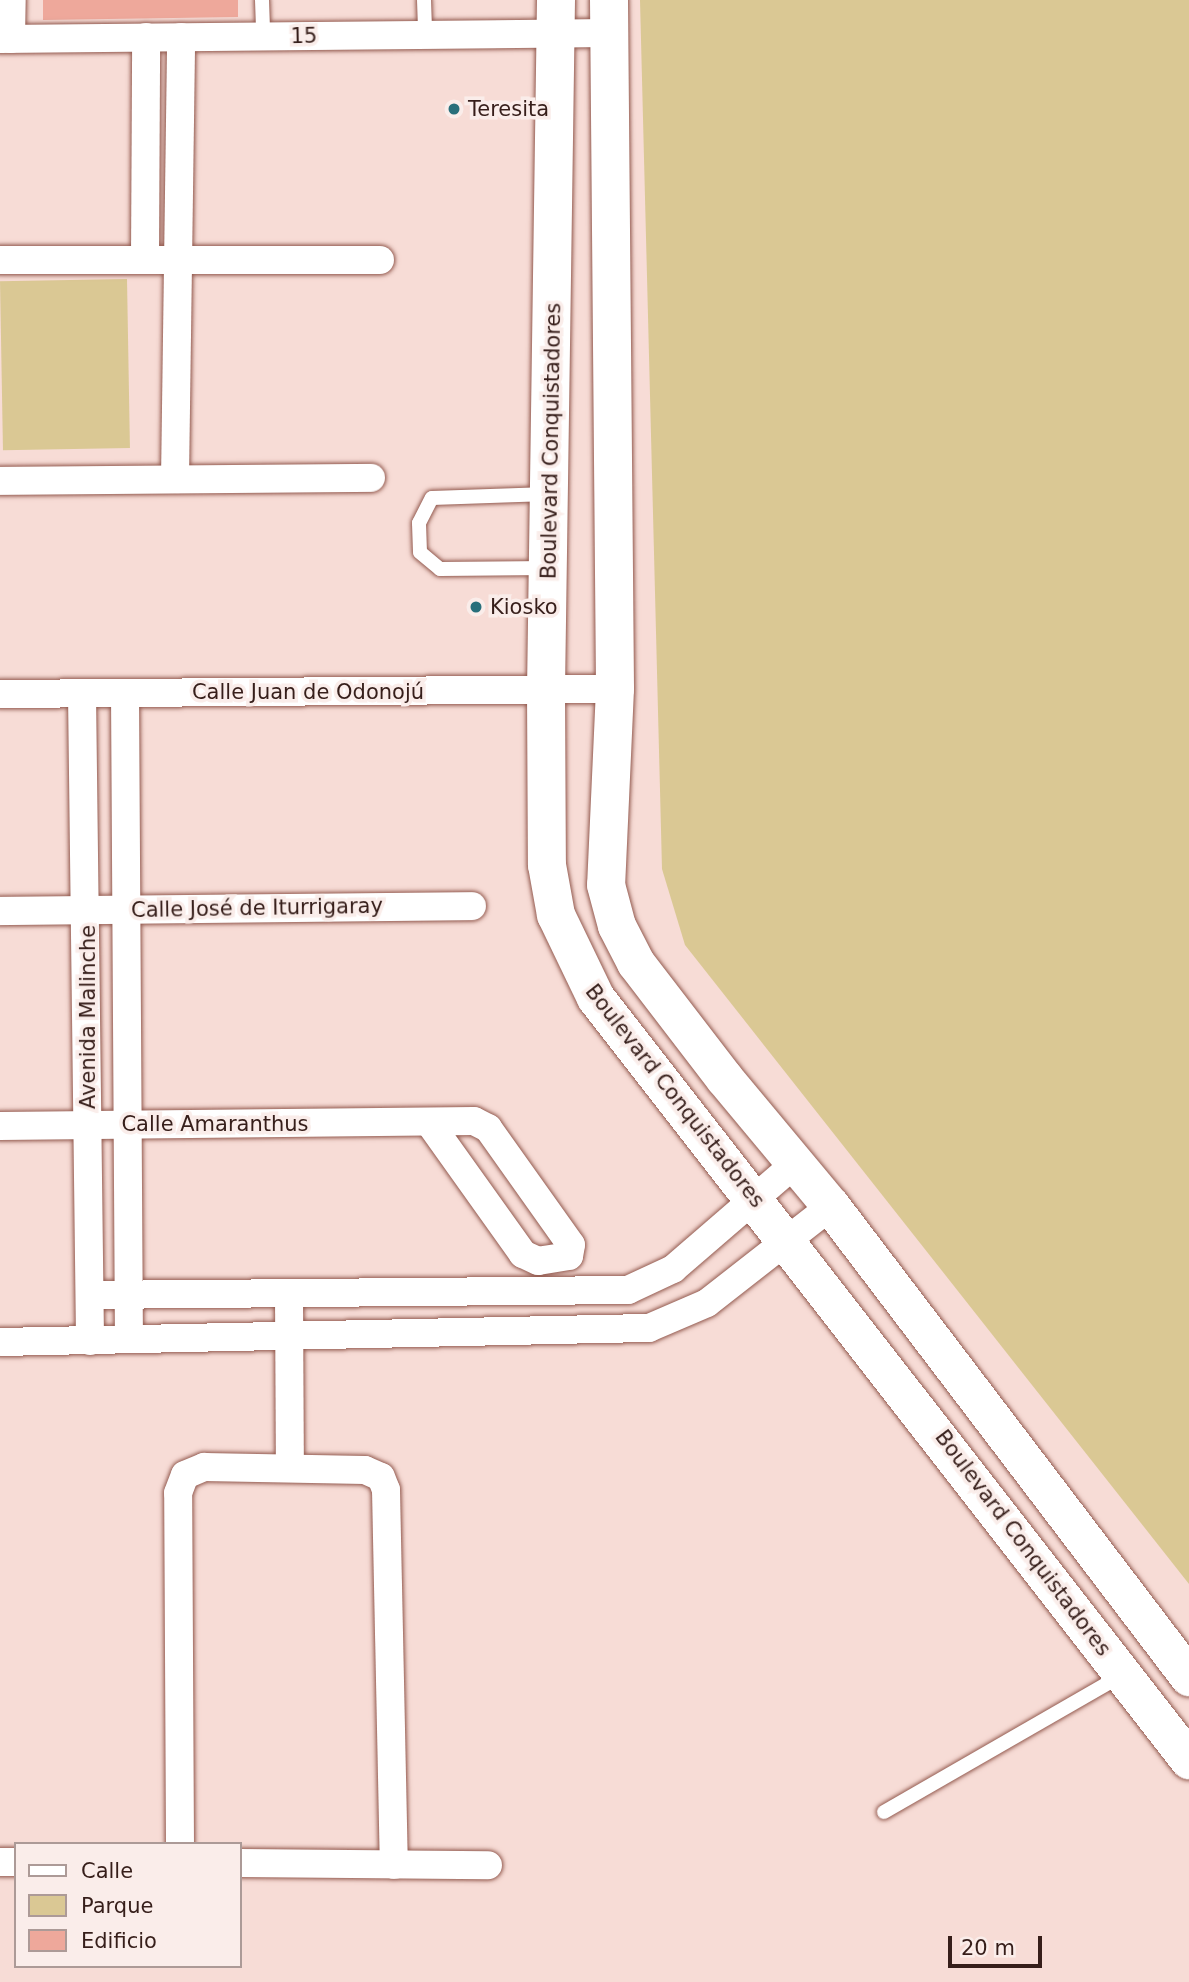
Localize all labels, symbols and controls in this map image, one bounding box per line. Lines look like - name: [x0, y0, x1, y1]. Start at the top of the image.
- street label: 15: [290, 23, 318, 49]
- place label: Teresita: [468, 96, 549, 122]
- marker: Teresita: [446, 101, 462, 117]
- street label: Boulevard Conquistadores: [536, 303, 566, 579]
- place label: Kiosko: [490, 594, 558, 620]
- marker: Kiosko: [468, 599, 484, 615]
- street label: Calle Juan de Odonojú: [192, 679, 424, 705]
- street label: Calle José de Iturrigaray: [131, 893, 383, 923]
- street label: Avenida Malinche: [75, 925, 101, 1109]
- street label: Boulevard Conquistadores: [580, 979, 770, 1213]
- street label: Calle Amaranthus: [121, 1111, 309, 1137]
- street label: Boulevard Conquistadores: [930, 1425, 1116, 1661]
- legend: [14, 1842, 242, 1968]
- text: Calle: [81, 1859, 133, 1883]
- text: Parque: [81, 1894, 153, 1918]
- scale bar: [951, 1923, 1046, 1967]
- text: Edificio: [81, 1929, 157, 1953]
- text: 20 m: [961, 1936, 1015, 1960]

